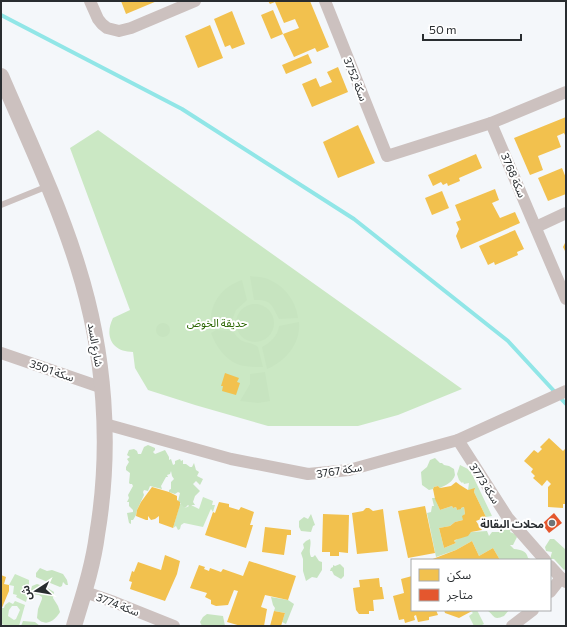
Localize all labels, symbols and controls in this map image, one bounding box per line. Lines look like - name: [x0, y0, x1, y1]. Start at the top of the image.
- scale bar: [423, 16, 521, 42]
- text: 50 m: [429, 22, 457, 36]
- street label: سكة 3752: [341, 55, 371, 103]
- street label: سكة 3768: [499, 151, 529, 200]
- park label: حديقة الخوض: [187, 316, 248, 330]
- street label: شارع السد: [84, 322, 106, 369]
- street label: سكة 3501: [28, 356, 76, 384]
- street label: سكة 3767: [315, 460, 363, 480]
- street label: سكة 3773: [467, 460, 503, 506]
- place label: محلات البقالة: [480, 517, 544, 531]
- marker: محلات البقالة: [547, 518, 557, 528]
- legend: [411, 559, 551, 611]
- text: سكن: [447, 567, 471, 582]
- north arrow: [16, 571, 56, 611]
- text: ش: [18, 584, 35, 602]
- text: متاجر: [446, 587, 473, 602]
- street label: سكة 3774: [94, 590, 142, 618]

